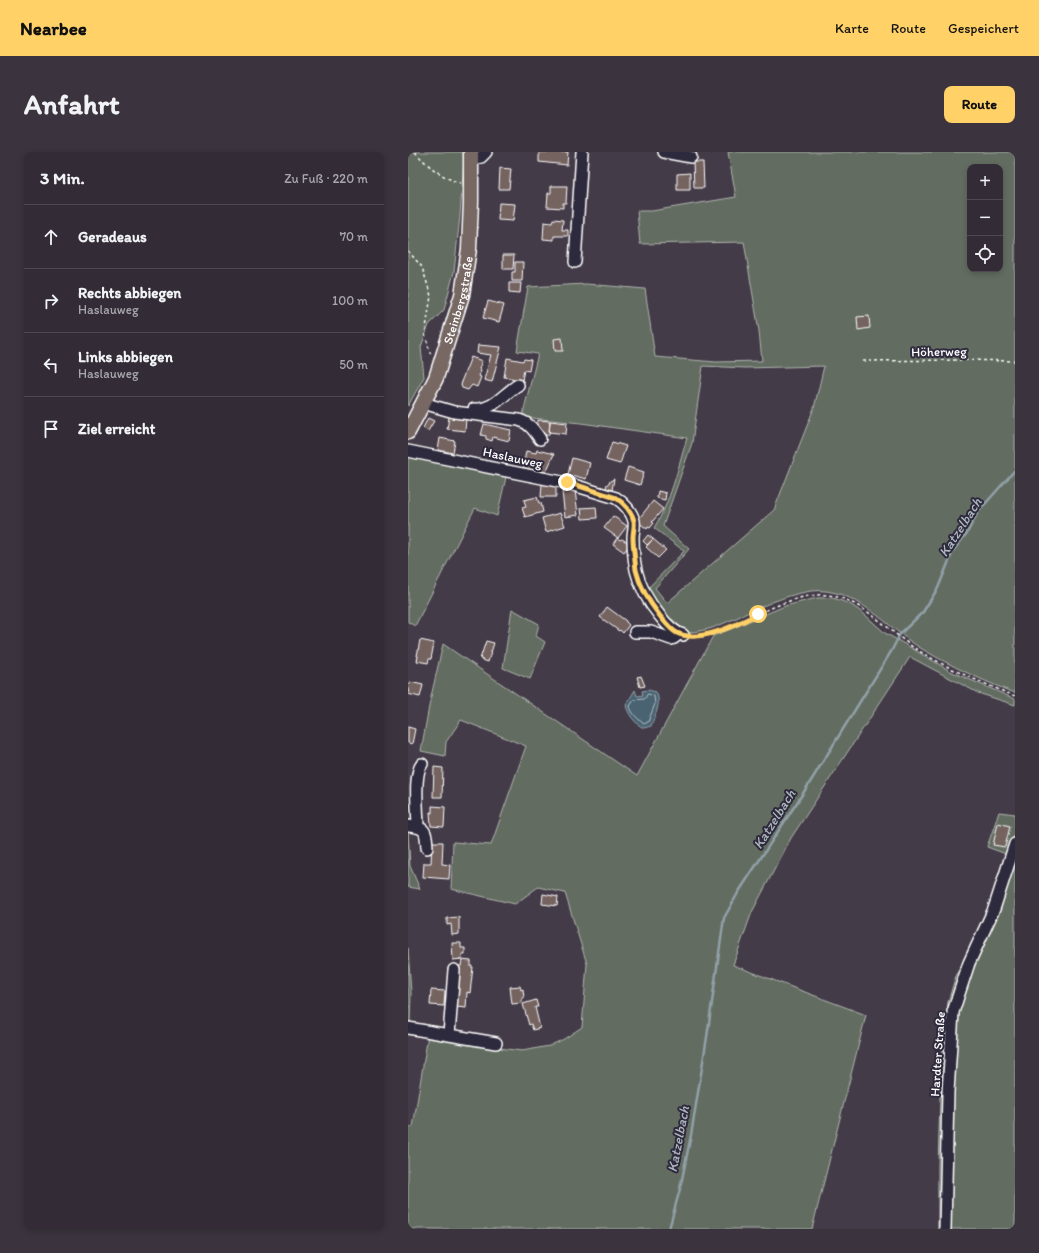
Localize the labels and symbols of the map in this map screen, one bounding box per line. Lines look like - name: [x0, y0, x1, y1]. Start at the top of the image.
- street label: Steinbergstraße: [440, 255, 476, 346]
- street label: Höherweg: [911, 344, 967, 359]
- street label: Haslauweg: [482, 444, 544, 471]
- route end: [558, 473, 576, 491]
- water label: Katzelbach: [935, 494, 986, 560]
- route start: [749, 605, 767, 623]
- water label: Katzelbach: [750, 786, 800, 852]
- street label: Hardter Straße: [927, 1011, 948, 1097]
- water label: Katzelbach: [664, 1104, 693, 1173]

